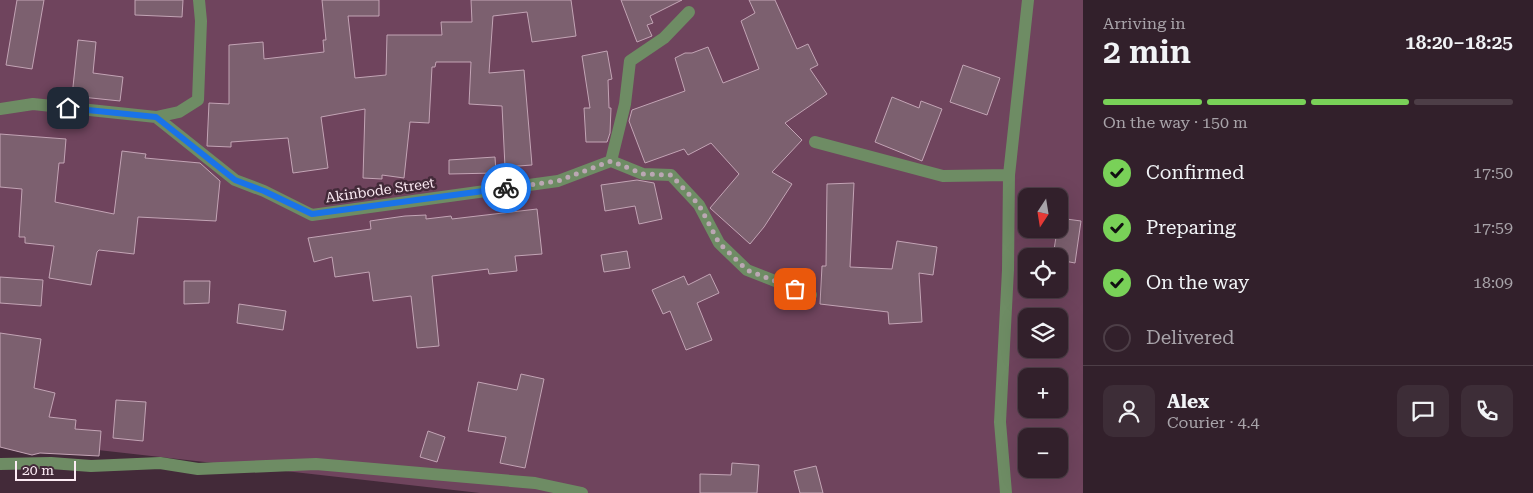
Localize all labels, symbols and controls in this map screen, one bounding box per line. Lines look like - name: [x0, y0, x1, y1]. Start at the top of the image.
- text: Arriving in: [1103, 14, 1186, 33]
- text: 18:20–18:25: [1405, 31, 1513, 54]
- text: 2 min: [1103, 33, 1191, 71]
- pin: [47, 87, 89, 129]
- icon: home: [54, 94, 82, 122]
- text: On the way · 150 m: [1103, 113, 1248, 132]
- icon: check: [1103, 159, 1131, 187]
- text: Confirmed: [1146, 161, 1244, 184]
- courier: [481, 163, 531, 213]
- text: 17:50: [1473, 163, 1513, 182]
- street label: Akinbode Street: [324, 174, 436, 206]
- icon: bike: [492, 174, 520, 202]
- north arrow: [1018, 188, 1068, 238]
- map controls: [1018, 188, 1068, 478]
- icon: check: [1103, 214, 1131, 242]
- text: Preparing: [1146, 216, 1236, 239]
- text: 17:59: [1473, 218, 1513, 237]
- button: locate: [1018, 248, 1068, 298]
- pin: [774, 268, 816, 310]
- icon: check: [1103, 269, 1131, 297]
- text: On the way: [1146, 271, 1249, 294]
- text: 18:09: [1473, 273, 1513, 292]
- icon: bag: [781, 275, 809, 303]
- button: layers: [1018, 308, 1068, 358]
- text: Delivered: [1146, 326, 1234, 349]
- button: +: [1018, 368, 1068, 418]
- button: person: [1103, 385, 1155, 437]
- button: chat: [1397, 385, 1449, 437]
- button: phone: [1461, 385, 1513, 437]
- text: Alex: [1167, 390, 1209, 413]
- text: Courier · 4.4: [1167, 413, 1260, 432]
- button: −: [1018, 428, 1068, 478]
- scale bar: [15, 458, 76, 481]
- text: 20 m: [22, 462, 54, 478]

